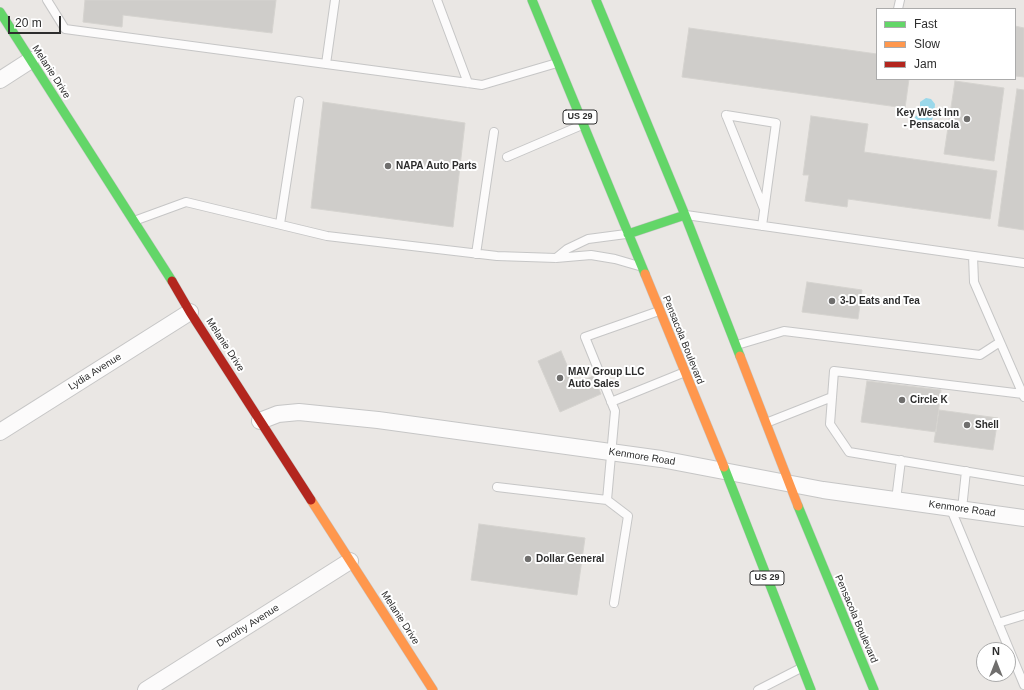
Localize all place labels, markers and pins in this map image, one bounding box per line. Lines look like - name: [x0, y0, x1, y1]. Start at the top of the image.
- place label: Key West Inn - Pensacola: [896, 107, 959, 130]
- marker: Key West Inn - Pensacola: [962, 114, 972, 124]
- place label: NAPA Auto Parts: [396, 160, 477, 172]
- marker: NAPA Auto Parts: [383, 161, 393, 171]
- place label: 3-D Eats and Tea: [840, 295, 920, 307]
- marker: 3-D Eats and Tea: [827, 296, 837, 306]
- place label: MAV Group LLC Auto Sales: [568, 366, 644, 390]
- marker: MAV Group LLC Auto Sales: [555, 373, 565, 383]
- place label: Circle K: [910, 394, 948, 406]
- marker: Circle K: [897, 395, 907, 405]
- place label: Shell: [975, 419, 999, 431]
- marker: Shell: [962, 420, 972, 430]
- place label: Dollar General: [536, 553, 604, 565]
- marker: Dollar General: [523, 554, 533, 564]

